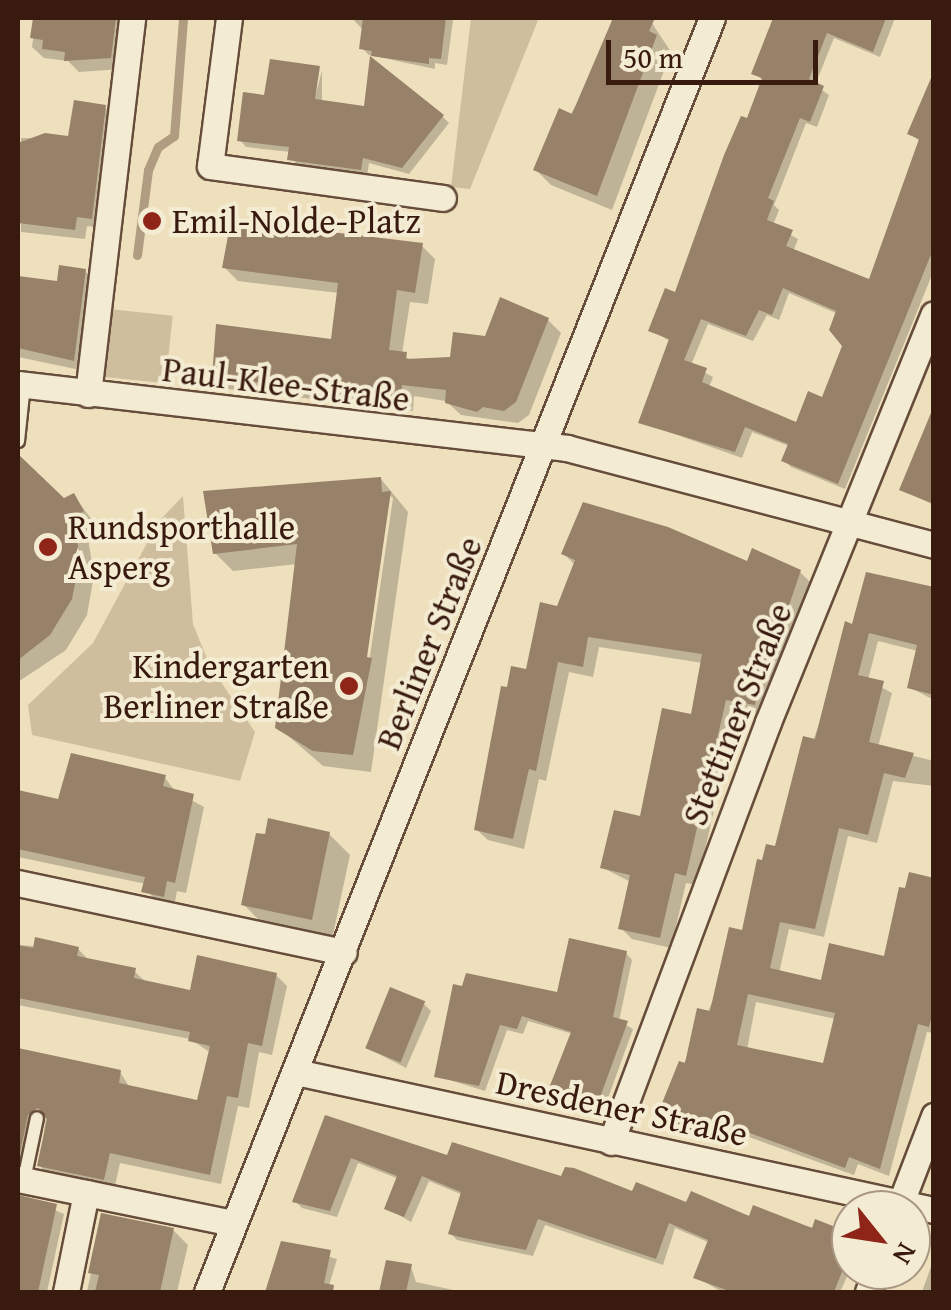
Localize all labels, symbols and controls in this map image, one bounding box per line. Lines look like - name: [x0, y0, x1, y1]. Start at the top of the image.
- scale bar: [611, 20, 824, 82]
- text: 50 m: [623, 35, 683, 79]
- place label: Emil-Nolde-Platz: [172, 200, 421, 242]
- marker: Emil-Nolde-Platz: [141, 210, 163, 232]
- street label: Paul-Klee-Straße: [160, 348, 412, 420]
- place label: Rundsporthalle Asperg: [68, 506, 295, 588]
- street label: Berliner Straße: [367, 531, 491, 755]
- marker: Rundsporthalle Asperg: [37, 536, 59, 558]
- street label: Stettiner Straße: [673, 597, 801, 831]
- place label: Kindergarten Berliner Straße: [103, 645, 329, 727]
- marker: Kindergarten Berliner Straße: [338, 675, 360, 697]
- street label: Dresdener Straße: [493, 1061, 751, 1155]
- north arrow: [831, 1190, 931, 1290]
- text: N: [883, 1236, 928, 1273]

